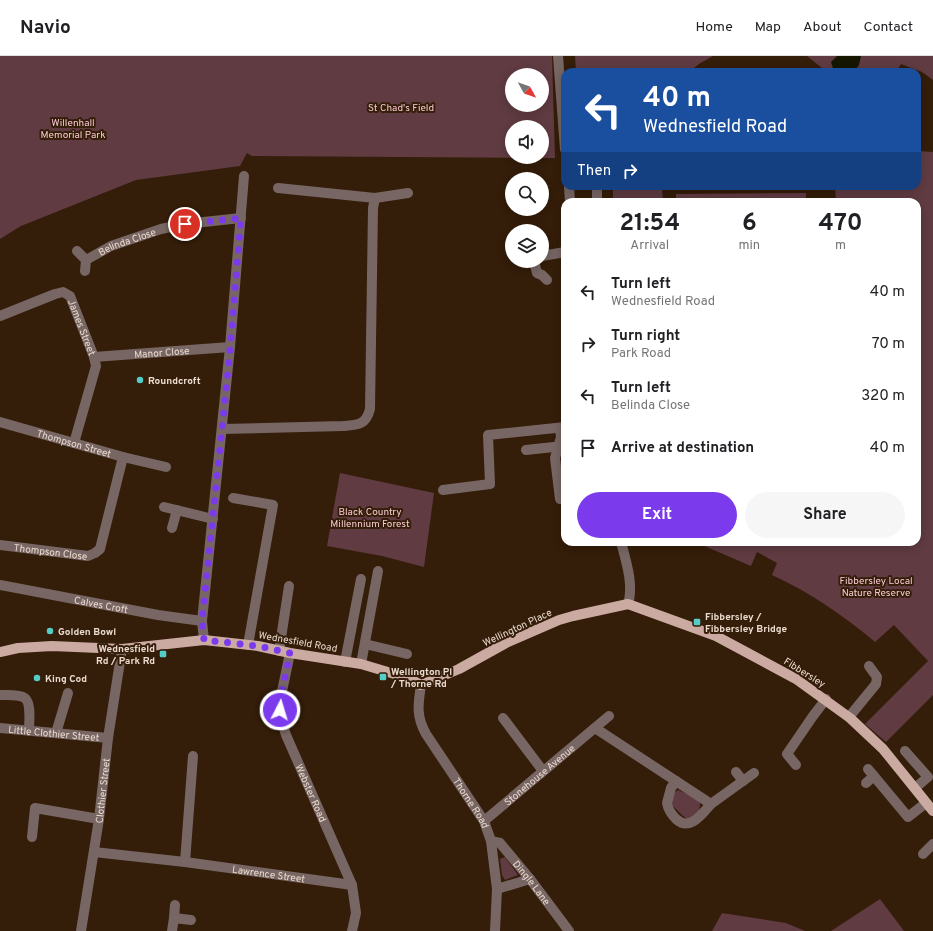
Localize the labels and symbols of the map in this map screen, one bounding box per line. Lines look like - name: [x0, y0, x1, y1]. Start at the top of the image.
- north arrow: [505, 68, 549, 112]
- park label: St Chad's Field: [368, 102, 434, 115]
- park label: Willenhall Memorial Park: [41, 117, 105, 142]
- pin: [168, 207, 202, 241]
- street label: Belinda Close: [96, 226, 158, 260]
- street label: James Street: [64, 298, 98, 358]
- street label: Manor Close: [134, 345, 190, 362]
- marker: Roundcroft: [135, 375, 145, 385]
- place label: Roundcroft: [148, 375, 201, 388]
- street label: Thompson Street: [35, 428, 113, 461]
- park label: Black Country Millennium Forest: [330, 506, 410, 531]
- street label: Thompson Close: [13, 542, 88, 564]
- park label: Fibbersley Local Nature Reserve: [839, 575, 913, 600]
- street label: Calves Croft: [73, 594, 129, 617]
- street label: Wellington Place: [481, 607, 554, 650]
- place label: Fibbersley / Fibbersley Bridge: [705, 611, 788, 636]
- marker: Fibbersley / Fibbersley Bridge: [692, 617, 702, 627]
- marker: Golden Bowl: [45, 626, 55, 636]
- place label: Golden Bowl: [58, 626, 116, 639]
- street label: Wednesfield Road: [257, 629, 338, 656]
- place label: Wednesfield Rd / Park Rd: [96, 643, 155, 668]
- marker: Wednesfield Rd / Park Rd: [158, 649, 168, 659]
- street label: Fibbersley: [781, 655, 827, 691]
- place label: Wellington Pl / Thorne Rd: [390, 666, 452, 691]
- marker: Wellington Pl / Thorne Rd: [378, 672, 388, 682]
- marker: King Cod: [32, 673, 42, 683]
- place label: King Cod: [45, 673, 87, 686]
- position arrow: [259, 689, 301, 731]
- street label: Little Clothier Street: [8, 724, 100, 745]
- street label: Stonehouse Avenue: [502, 742, 578, 809]
- street label: Clothier Street: [93, 757, 114, 824]
- street label: Webster Road: [292, 762, 329, 825]
- street label: Thorne Road: [449, 776, 491, 830]
- street label: Dingle Lane: [509, 858, 552, 908]
- street label: Lawrence Street: [231, 864, 306, 886]

